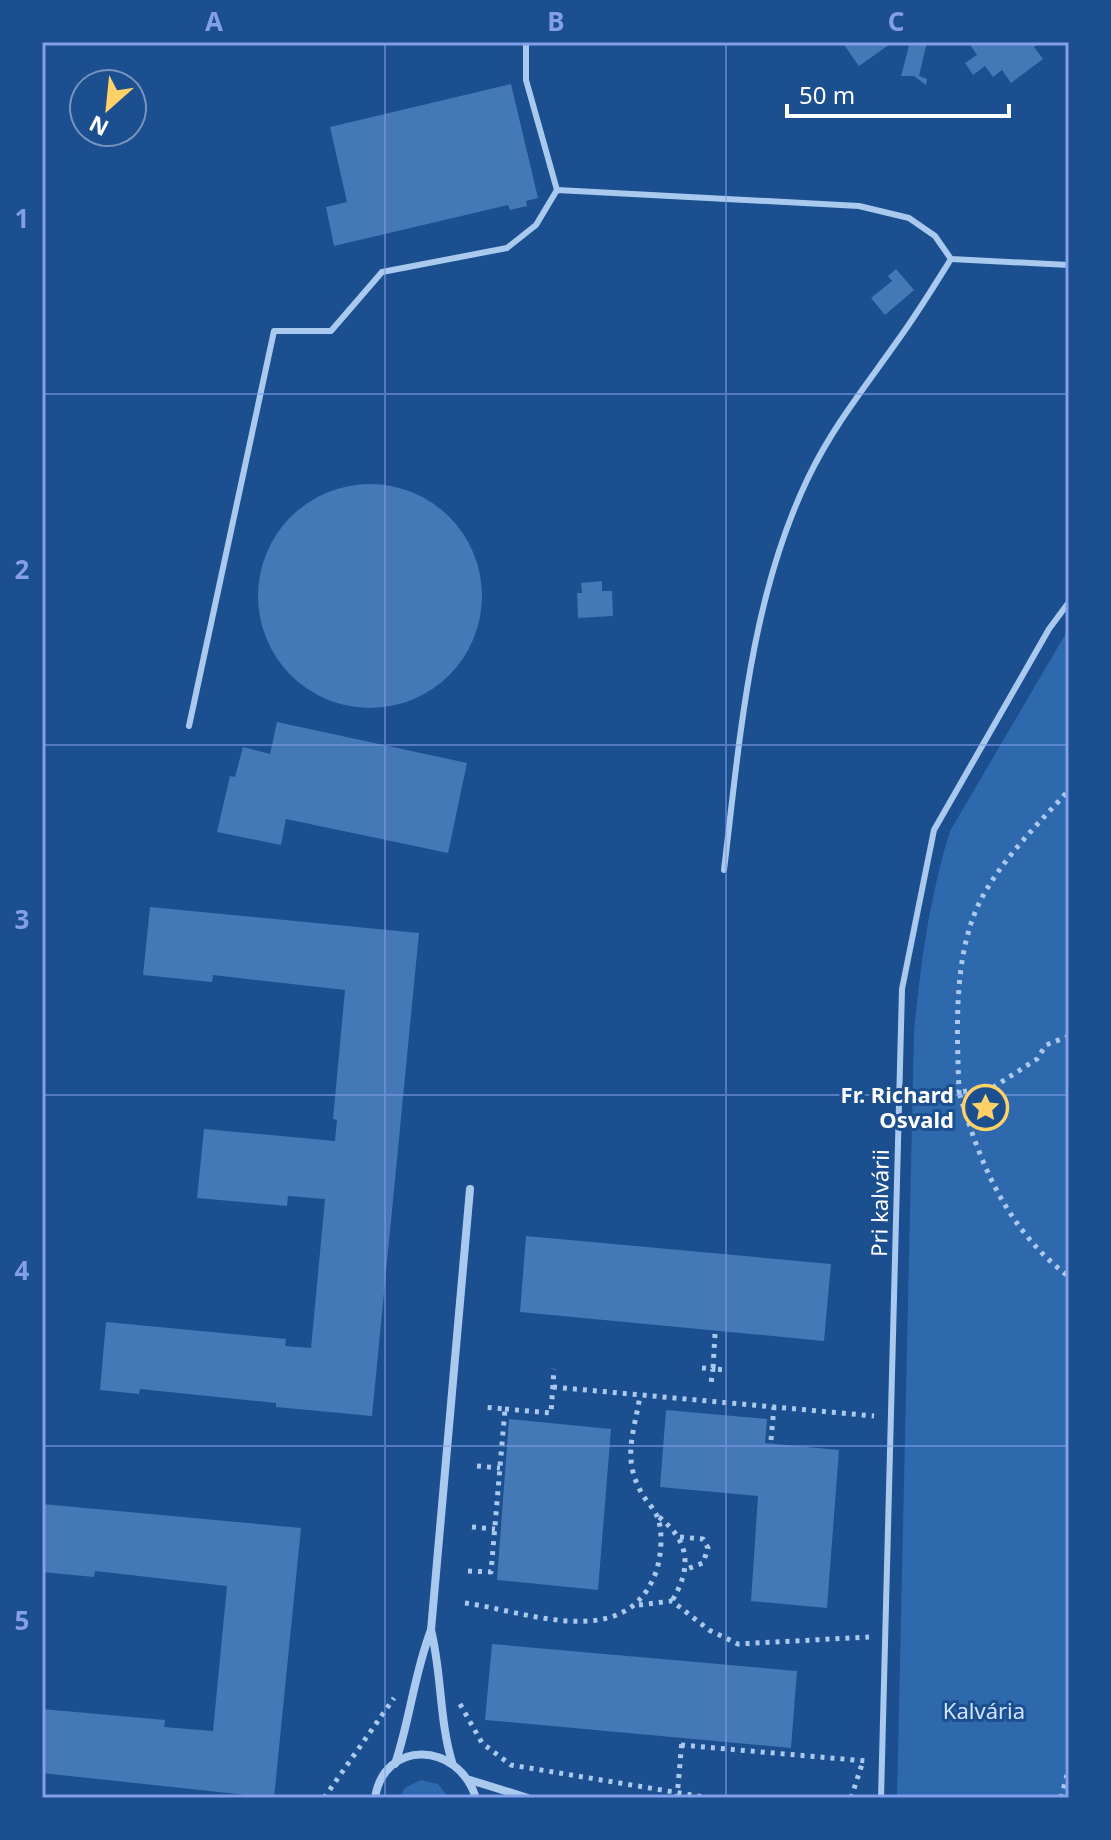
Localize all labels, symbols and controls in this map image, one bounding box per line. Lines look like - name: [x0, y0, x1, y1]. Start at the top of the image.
- text: A: [205, 3, 223, 39]
- text: B: [547, 3, 565, 39]
- text: C: [888, 3, 904, 39]
- north arrow: [68, 68, 148, 148]
- scale bar: [787, 68, 1009, 118]
- text: 50 m: [799, 78, 855, 111]
- text: N: [84, 109, 113, 144]
- text: 1: [15, 200, 29, 236]
- text: 2: [15, 551, 30, 587]
- text: 3: [15, 901, 29, 937]
- place label: Fr. Richard Osvald: [841, 1079, 954, 1134]
- place icon: Fr. Richard Osvald: [961, 1083, 1009, 1131]
- street label: Pri kalvárii: [863, 1149, 895, 1257]
- text: 4: [15, 1252, 30, 1288]
- text: 5: [15, 1602, 29, 1638]
- park label: Kalvária: [943, 1695, 1025, 1725]

